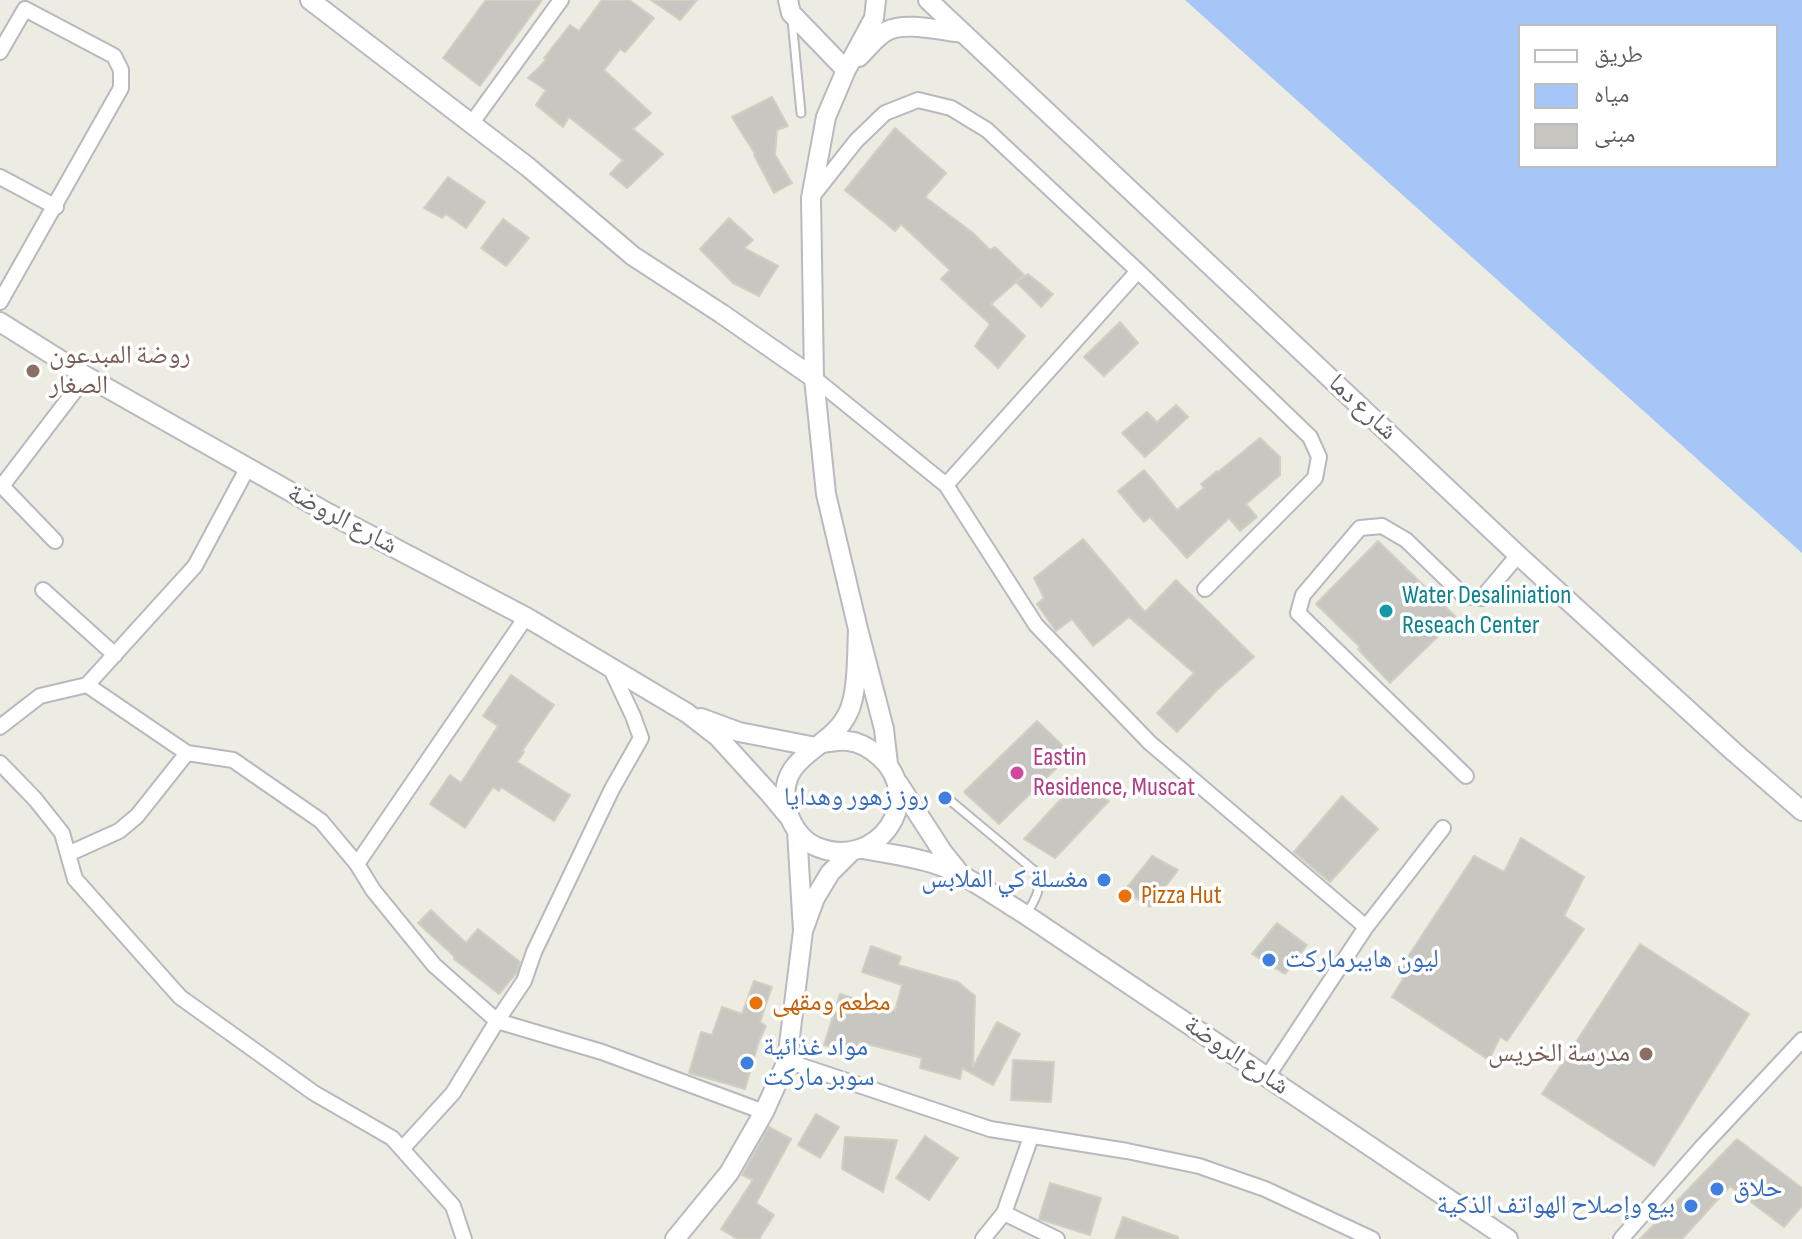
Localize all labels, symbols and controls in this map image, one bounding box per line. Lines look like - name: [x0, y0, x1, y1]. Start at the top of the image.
- legend: [1518, 24, 1778, 168]
- text: طريق: [1594, 40, 1643, 69]
- text: مياه: [1594, 80, 1629, 109]
- text: مبنى: [1594, 120, 1635, 149]
- place label: روضة المبدعون الصغار: [49, 340, 190, 402]
- marker: روضة المبدعون الصغار: [24, 362, 42, 380]
- street label: شارع دما: [1321, 368, 1403, 448]
- street label: شارع الروضة: [282, 478, 402, 562]
- place label: Water Desaliniation Reseach Center: [1402, 580, 1571, 642]
- marker: Water Desaliniation Reseach Center: [1377, 602, 1395, 620]
- place label: Eastin Residence, Muscat: [1033, 742, 1195, 804]
- marker: Eastin Residence, Muscat: [1008, 764, 1026, 782]
- place label: روز زهور وهدايا: [784, 782, 929, 814]
- marker: روز زهور وهدايا: [936, 789, 954, 807]
- place label: مغسلة كي الملابس: [921, 864, 1088, 896]
- marker: مغسلة كي الملابس: [1095, 871, 1113, 889]
- place label: Pizza Hut: [1141, 880, 1222, 912]
- marker: Pizza Hut: [1116, 887, 1134, 905]
- place label: ليون هايبرماركت: [1285, 944, 1439, 976]
- marker: ليون هايبرماركت: [1260, 951, 1278, 969]
- place label: مطعم ومقهى: [772, 987, 891, 1019]
- marker: مطعم ومقهى: [747, 994, 765, 1012]
- street label: شارع الروضة: [1177, 1009, 1295, 1103]
- place label: مواد غذائية سوبر ماركت: [763, 1032, 875, 1094]
- place label: مدرسة الخريس: [1488, 1038, 1630, 1070]
- marker: مدرسة الخريس: [1637, 1045, 1655, 1063]
- marker: مواد غذائية سوبر ماركت: [738, 1054, 756, 1072]
- place label: حلاق: [1733, 1173, 1782, 1205]
- marker: حلاق: [1708, 1180, 1726, 1198]
- place label: بيع وإصلاح الهواتف الذكية: [1436, 1190, 1675, 1222]
- marker: بيع وإصلاح الهواتف الذكية: [1682, 1197, 1700, 1215]

